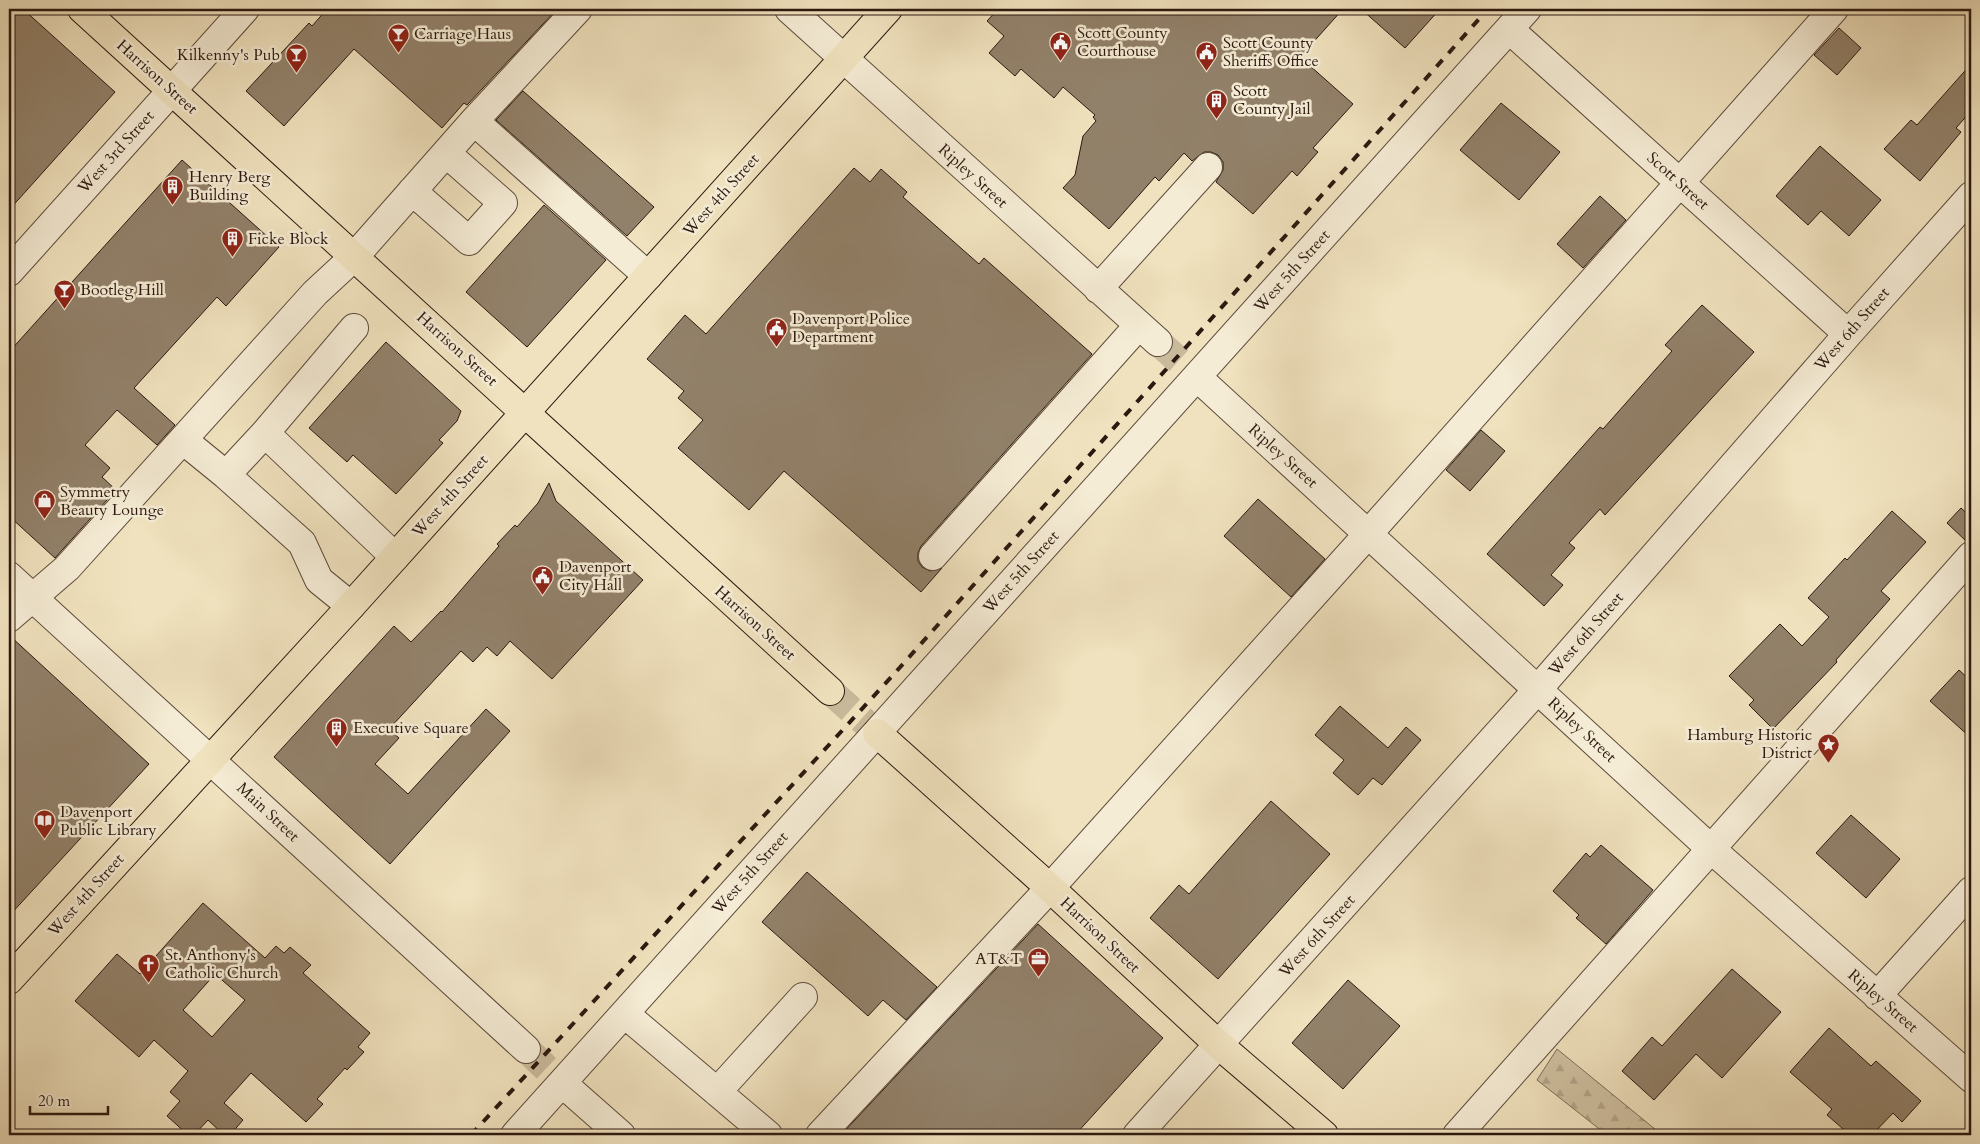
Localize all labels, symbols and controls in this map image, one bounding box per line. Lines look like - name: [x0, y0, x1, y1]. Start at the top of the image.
- bar icon: Carriage Haus: [386, 22, 410, 53]
- place label: Scott County Courthouse: [1077, 22, 1168, 62]
- place label: Carriage Haus: [414, 23, 511, 45]
- public building icon: Scott County Courthouse: [1049, 30, 1073, 61]
- place label: Scott County Sheriffs Office: [1223, 32, 1319, 72]
- street label: Harrison Street: [112, 35, 202, 119]
- public building icon: Scott County Sheriffs Office: [1195, 40, 1219, 71]
- bar icon: Kilkenny's Pub: [284, 43, 308, 74]
- place label: Kilkenny's Pub: [177, 44, 280, 66]
- place label: Scott County Jail: [1233, 80, 1310, 120]
- building icon: Scott County Jail: [1205, 88, 1229, 119]
- street label: West 3rd Street: [72, 106, 159, 199]
- street label: Ripley Street: [933, 139, 1013, 213]
- street label: Scott Street: [1642, 147, 1714, 215]
- street label: West 4th Street: [677, 149, 764, 242]
- place label: Henry Berg Building: [189, 166, 270, 206]
- building icon: Henry Berg Building: [161, 174, 185, 205]
- street label: West 5th Street: [1248, 225, 1335, 318]
- building icon: Ficke Block: [220, 227, 244, 258]
- place label: Ficke Block: [248, 228, 329, 250]
- bar icon: Bootleg Hill: [52, 278, 76, 309]
- place label: Bootleg Hill: [80, 279, 164, 301]
- street label: West 6th Street: [1809, 282, 1895, 376]
- street label: Harrison Street: [412, 307, 502, 391]
- place label: Davenport Police Department: [792, 308, 910, 348]
- public building icon: Davenport Police Department: [764, 316, 788, 347]
- street label: Ripley Street: [1243, 419, 1323, 493]
- street label: West 4th Street: [406, 450, 493, 543]
- place label: Symmetry Beauty Lounge: [60, 481, 164, 521]
- shop icon: Symmetry Beauty Lounge: [32, 489, 56, 520]
- street label: West 5th Street: [977, 526, 1064, 619]
- place label: Davenport City Hall: [559, 556, 631, 596]
- public building icon: Davenport City Hall: [531, 564, 555, 595]
- street label: Harrison Street: [710, 581, 800, 665]
- street label: West 6th Street: [1543, 587, 1629, 681]
- street label: Ripley Street: [1543, 692, 1621, 768]
- building icon: Executive Square: [325, 716, 349, 747]
- place label: Executive Square: [353, 717, 469, 739]
- place label: Hamburg Historic District: [1687, 724, 1812, 764]
- place icon: Hamburg Historic District: [1816, 732, 1840, 763]
- street label: Main Street: [232, 777, 304, 847]
- place label: Davenport Public Library: [60, 801, 157, 841]
- library icon: Davenport Public Library: [32, 809, 56, 840]
- street label: West 5th Street: [706, 827, 793, 920]
- street label: West 4th Street: [42, 849, 129, 942]
- street label: West 6th Street: [1273, 890, 1360, 983]
- street label: Harrison Street: [1055, 892, 1145, 978]
- place label: St. Anthony's Catholic Church: [165, 944, 279, 984]
- office icon: AT&T: [1026, 947, 1050, 978]
- place label: AT&T: [975, 948, 1022, 970]
- church icon: St. Anthony's Catholic Church: [137, 952, 161, 983]
- street label: Ripley Street: [1843, 964, 1923, 1038]
- scale bar: [30, 1084, 108, 1116]
- text: 20 m: [38, 1091, 70, 1111]

